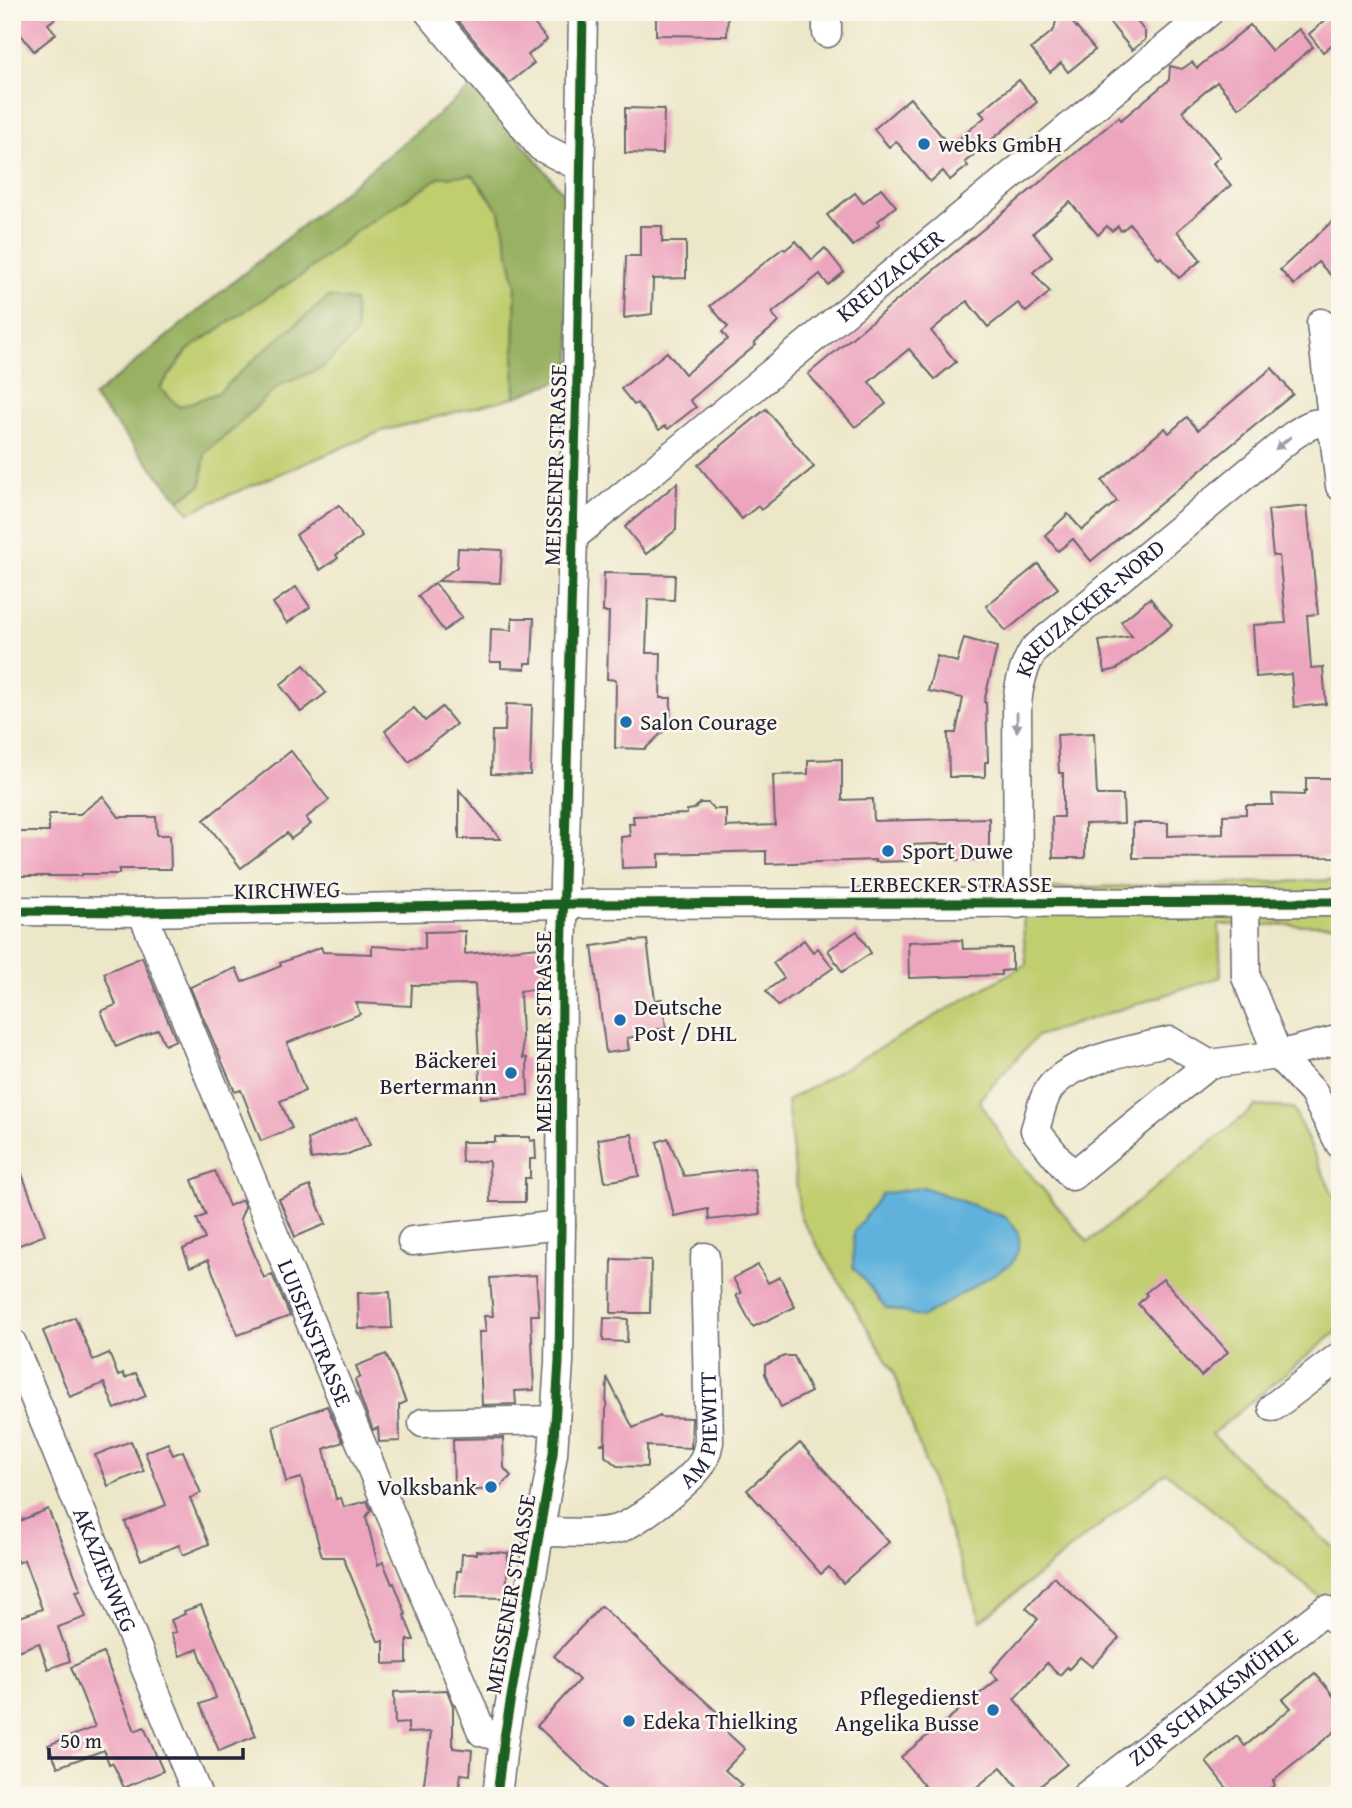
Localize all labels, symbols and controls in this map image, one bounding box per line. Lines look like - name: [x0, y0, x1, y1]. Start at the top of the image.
- place label: webks GmbH: [938, 127, 1062, 160]
- marker: webks GmbH: [916, 136, 932, 152]
- street label: KREUZACKER: [829, 220, 951, 329]
- street label: MEISSENER STRASSE: [534, 363, 575, 567]
- one-way arrow: [1275, 436, 1293, 451]
- street label: KREUZACKER-NORD: [1006, 531, 1172, 681]
- place label: Salon Courage: [640, 705, 777, 738]
- one-way arrow: [1011, 711, 1023, 733]
- marker: Salon Courage: [618, 714, 634, 730]
- place label: Sport Duwe: [902, 834, 1013, 867]
- marker: Sport Duwe: [880, 843, 896, 859]
- street label: LERBECKER STRASSE: [850, 867, 1052, 900]
- street label: KIRCHWEG: [233, 872, 341, 907]
- street label: MEISSENER STRASSE: [526, 931, 559, 1133]
- place label: Deutsche Post / DHL: [634, 990, 737, 1049]
- marker: Deutsche Post / DHL: [612, 1012, 628, 1028]
- place label: Bäckerei Bertermann: [380, 1043, 497, 1102]
- marker: Bäckerei Bertermann: [503, 1065, 519, 1081]
- street label: LUISENSTRASSE: [270, 1254, 361, 1411]
- street label: AM PIEWITT: [671, 1371, 725, 1496]
- place label: Volksbank: [377, 1470, 477, 1503]
- marker: Volksbank: [483, 1479, 499, 1495]
- street label: MEISSENER STRASSE: [476, 1492, 543, 1696]
- street label: AKAZIENWEG: [65, 1502, 146, 1637]
- street label: ZUR SCHALKSMÜHLE: [1121, 1620, 1305, 1773]
- place label: Pflegedienst Angelika Busse: [835, 1680, 979, 1739]
- marker: Pflegedienst Angelika Busse: [985, 1702, 1001, 1718]
- place label: Edeka Thielking: [643, 1704, 798, 1737]
- marker: Edeka Thielking: [621, 1713, 637, 1729]
- scale bar: [49, 1717, 243, 1761]
- text: 50 m: [60, 1725, 102, 1756]

